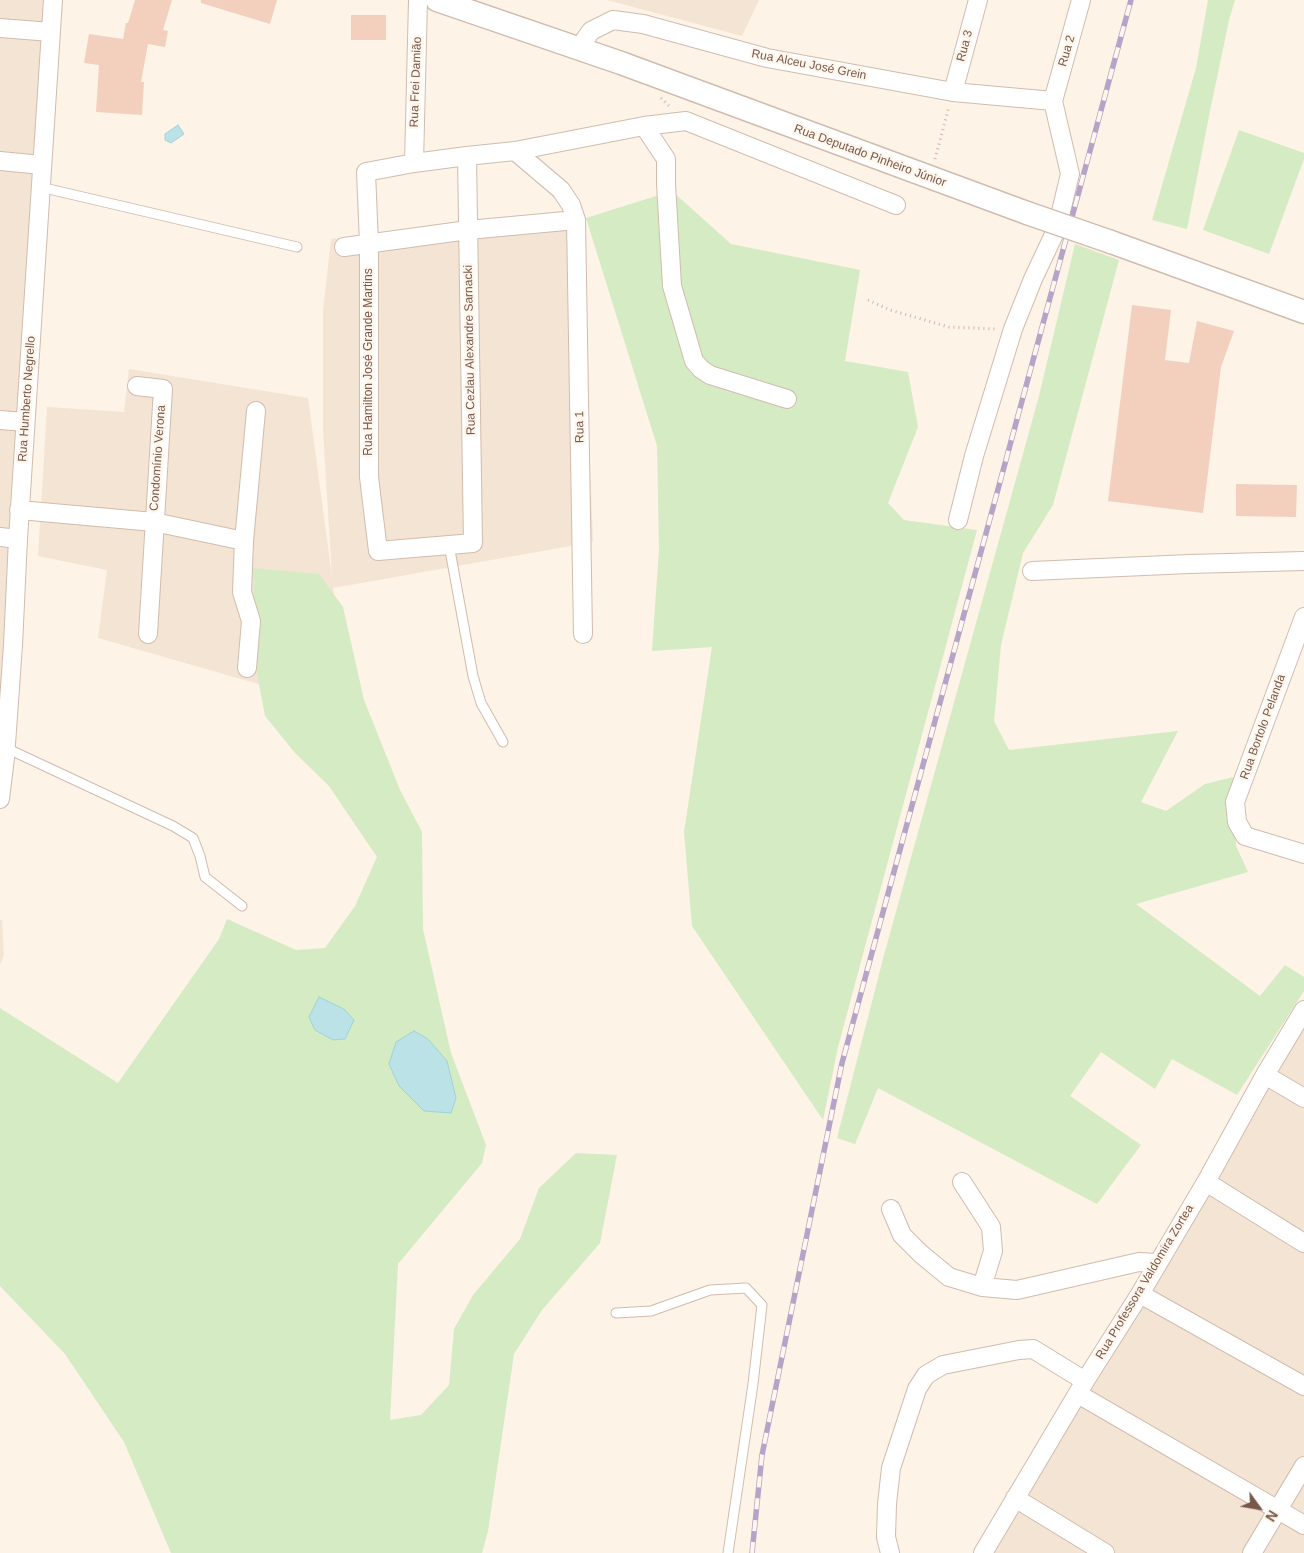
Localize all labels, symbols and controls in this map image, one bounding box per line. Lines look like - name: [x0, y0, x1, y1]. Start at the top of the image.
- street label: Rua 3: [954, 29, 976, 63]
- street label: Rua 2: [1056, 34, 1078, 68]
- street label: Rua Frei Damião: [407, 36, 425, 128]
- street label: Rua Alceu José Grein: [750, 47, 868, 83]
- street label: Rua Deputado Pinheiro Júnior: [792, 122, 948, 190]
- street label: Rua Cezlau Alexandre Sarnacki: [461, 265, 479, 435]
- street label: Rua Hamilton José Grande Martins: [362, 268, 376, 456]
- street label: Rua Humberto Negrello: [15, 336, 39, 462]
- street label: Condomínio Verona: [147, 405, 169, 511]
- street label: Rua 1: [573, 411, 587, 443]
- street label: Rua Bortolo Pelanda: [1237, 673, 1289, 781]
- street label: Rua Professora Valdomira Zortea: [1093, 1202, 1197, 1362]
- north arrow: [1234, 1483, 1284, 1533]
- text: N: [1262, 1507, 1281, 1524]

